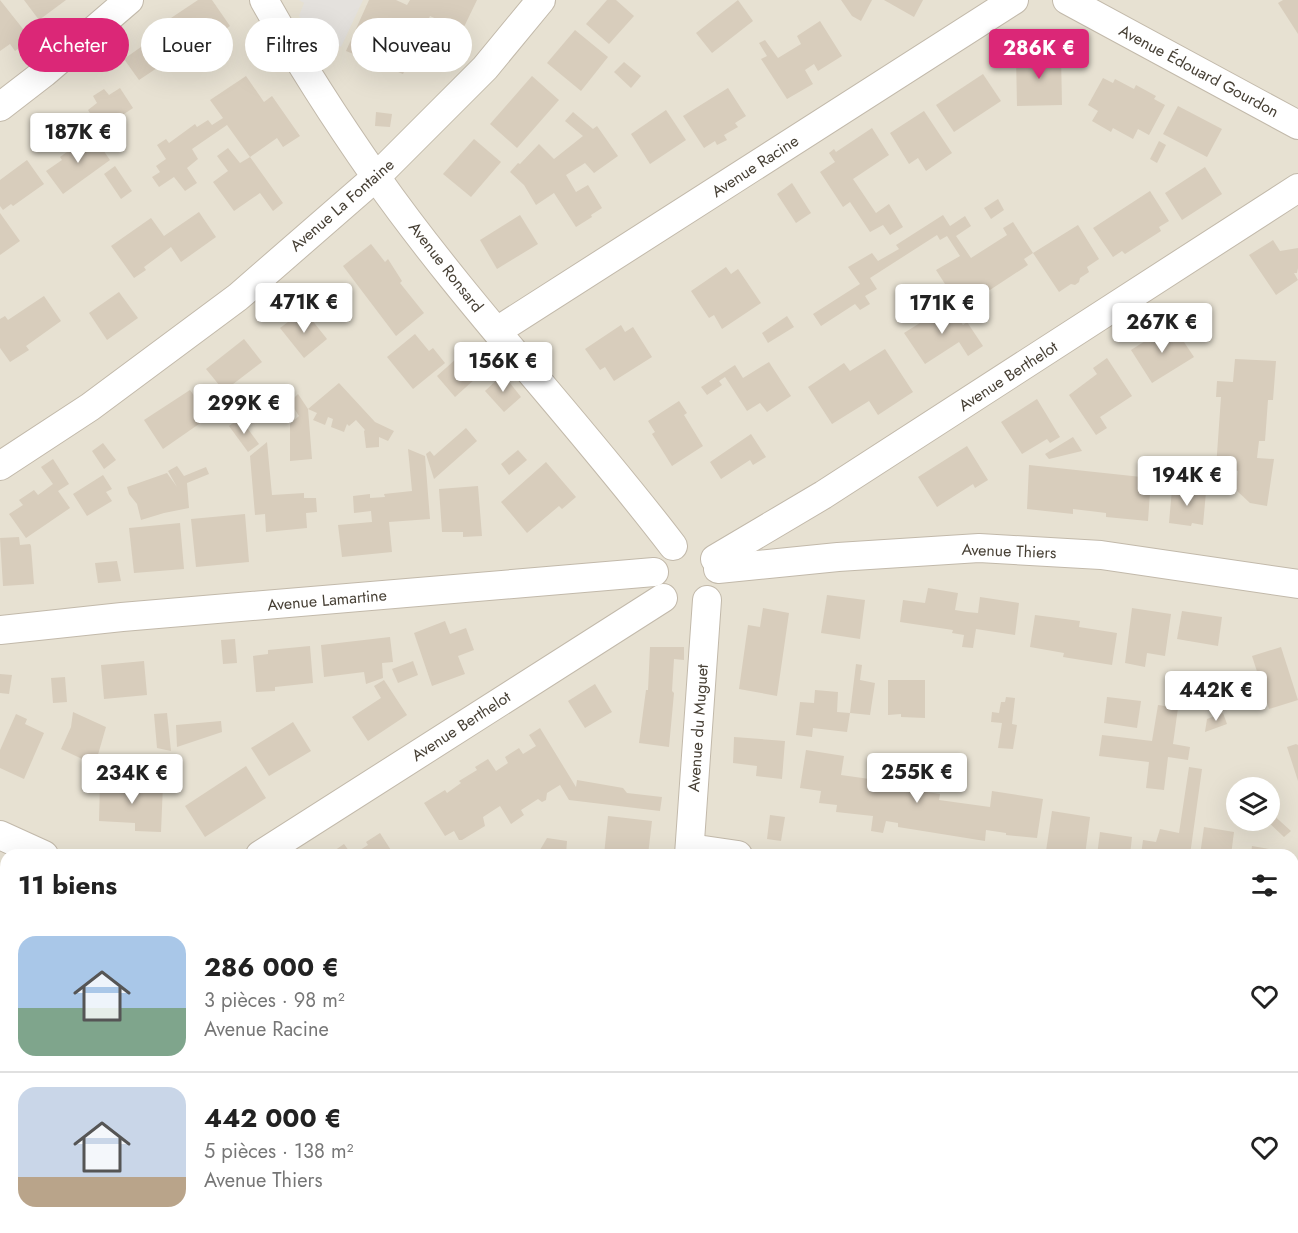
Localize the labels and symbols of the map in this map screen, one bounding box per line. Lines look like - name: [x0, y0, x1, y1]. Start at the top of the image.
- street label: Avenue Édouard Gourdon: [1115, 19, 1283, 123]
- pin: 286K €: [990, 29, 1088, 80]
- pin: 187K €: [29, 113, 127, 164]
- street label: Avenue Racine: [707, 129, 803, 203]
- street label: Avenue La Fontaine: [285, 153, 399, 257]
- street label: Avenue Ronsard: [403, 217, 489, 317]
- pin: 471K €: [255, 283, 353, 334]
- pin: 171K €: [893, 284, 991, 335]
- pin: 267K €: [1113, 303, 1211, 354]
- street label: Avenue Berthelot: [954, 335, 1062, 417]
- pin: 156K €: [454, 342, 552, 393]
- pin: 299K €: [195, 384, 293, 435]
- pin: 194K €: [1138, 456, 1236, 507]
- street label: Avenue Thiers: [961, 538, 1057, 564]
- street label: Avenue Lamartine: [266, 583, 388, 617]
- street label: Avenue du Muguet: [682, 663, 714, 793]
- pin: 442K €: [1167, 671, 1265, 722]
- street label: Avenue Berthelot: [407, 685, 515, 767]
- pin: 255K €: [868, 753, 966, 804]
- pin: 234K €: [83, 754, 181, 805]

